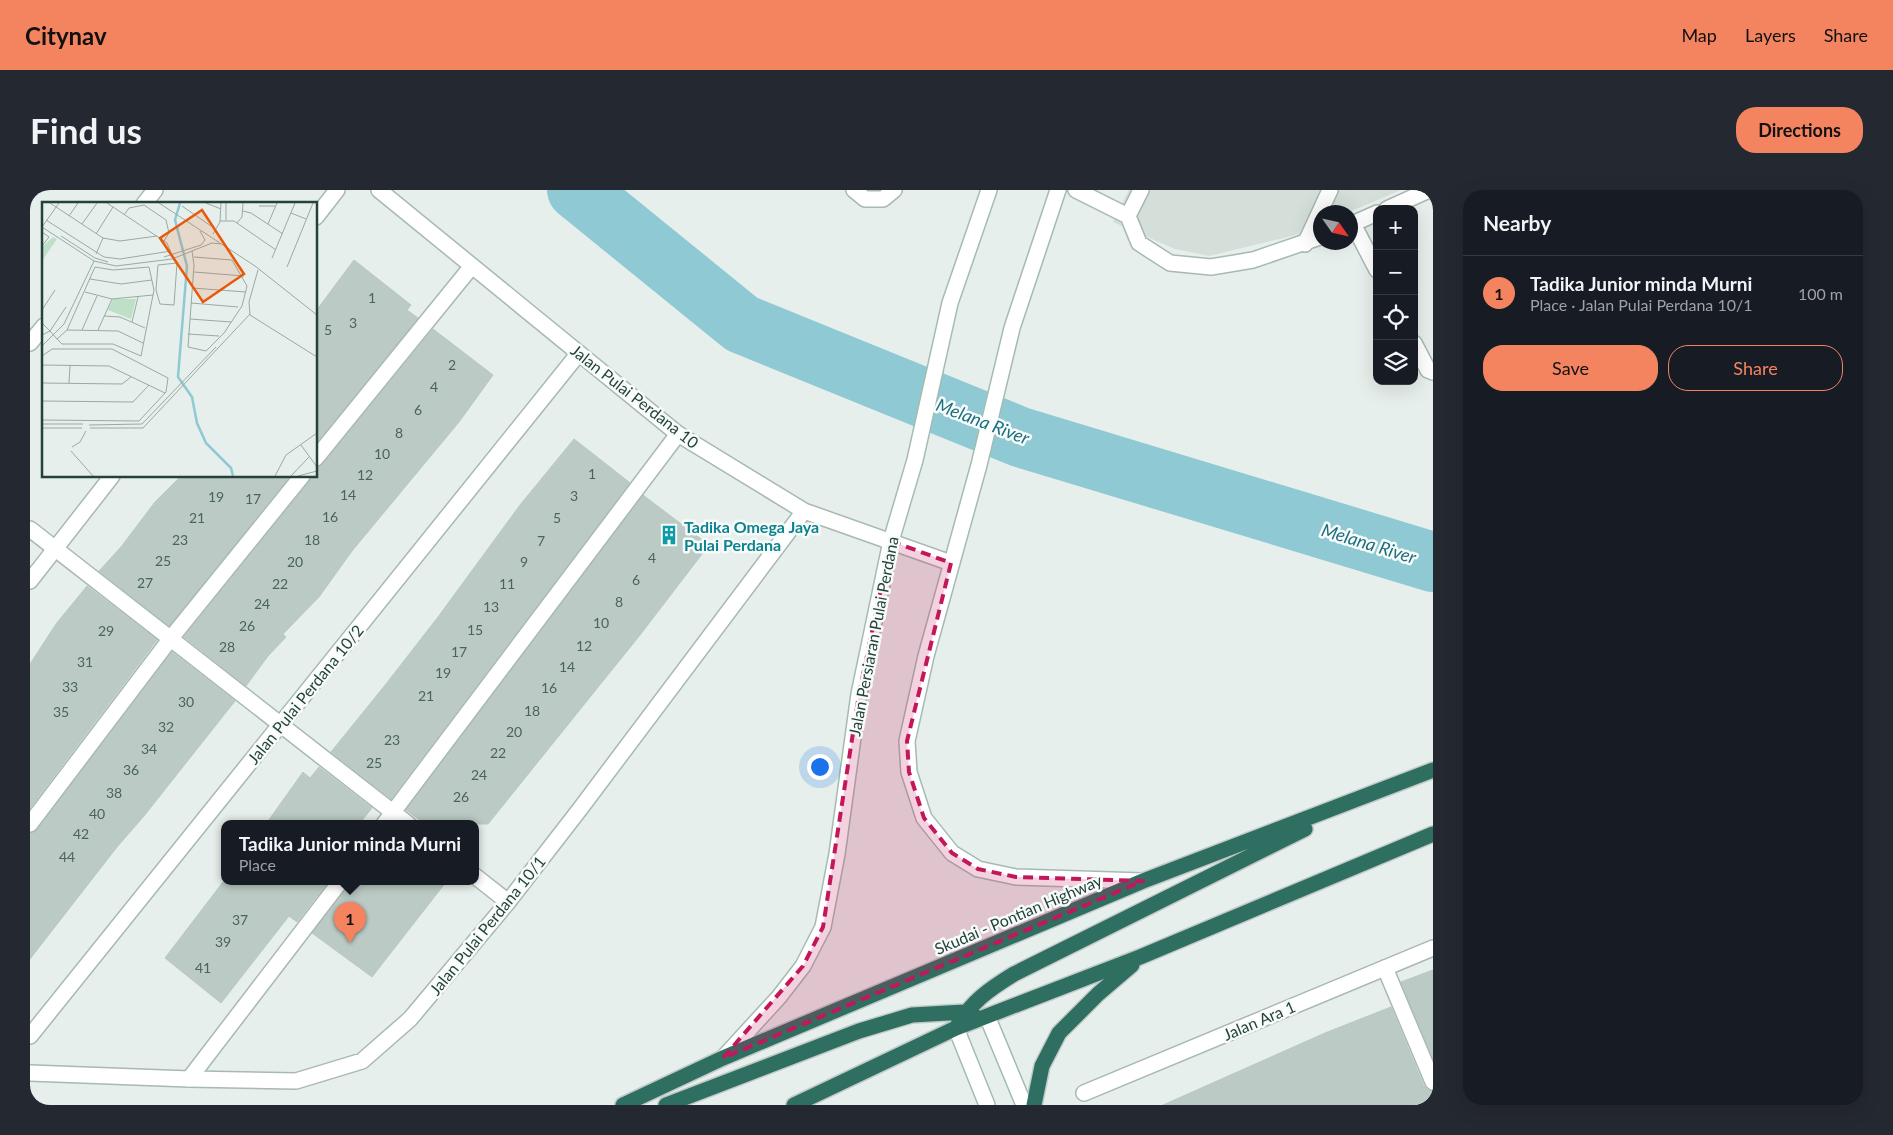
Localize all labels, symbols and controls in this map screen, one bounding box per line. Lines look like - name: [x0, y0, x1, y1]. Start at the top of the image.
- text: Citynav: [25, 21, 107, 50]
- text: Map: [1681, 24, 1717, 46]
- text: Layers: [1745, 24, 1796, 46]
- text: Share: [1824, 24, 1868, 46]
- button: Directions: [1736, 107, 1863, 153]
- text: Find us: [30, 109, 142, 151]
- inset map: [42, 202, 318, 478]
- north arrow: [1313, 205, 1358, 250]
- map controls: [1373, 205, 1418, 385]
- button: +: [1373, 205, 1418, 250]
- text: Nearby: [1483, 210, 1551, 235]
- button: −: [1373, 250, 1418, 295]
- text: Tadika Junior minda Murni: [1530, 272, 1752, 295]
- text: 1: [1494, 284, 1504, 303]
- text: 100 m: [1798, 284, 1843, 303]
- house number: 1: [368, 289, 376, 306]
- button: locate: [1373, 295, 1418, 340]
- text: Place · Jalan Pulai Perdana 10/1: [1530, 295, 1753, 314]
- house number: 3: [349, 314, 357, 331]
- house number: 5: [324, 321, 332, 338]
- street label: Jalan Pulai Perdana 10: [567, 340, 703, 452]
- button: layers: [1373, 340, 1418, 385]
- button: Save: [1483, 345, 1658, 391]
- button: Share: [1668, 345, 1843, 391]
- house number: 2: [448, 356, 456, 373]
- house number: 4: [430, 378, 438, 395]
- water label: Melana River: [933, 393, 1033, 449]
- house number: 6: [414, 401, 422, 418]
- house number: 8: [395, 424, 403, 441]
- house number: 10: [374, 445, 390, 462]
- house number: 1: [588, 465, 596, 482]
- house number: 12: [357, 466, 373, 483]
- house number: 14: [340, 486, 356, 503]
- house number: 3: [570, 487, 578, 504]
- house number: 19: [208, 488, 224, 505]
- house number: 17: [245, 490, 261, 507]
- house number: 16: [322, 508, 338, 525]
- house number: 21: [189, 509, 205, 526]
- house number: 5: [553, 509, 561, 526]
- place label: Tadika Omega Jaya Pulai Perdana: [684, 517, 819, 554]
- water label: Melana River: [1319, 518, 1420, 568]
- building icon: Tadika Omega Jaya Pulai Perdana: [658, 524, 680, 546]
- house number: 23: [172, 531, 188, 548]
- house number: 18: [304, 531, 320, 548]
- house number: 7: [537, 532, 545, 549]
- street label: Jalan Persiaran Pulai Perdana: [844, 535, 902, 737]
- house number: 4: [648, 549, 656, 566]
- house number: 25: [155, 552, 171, 569]
- house number: 20: [287, 553, 303, 570]
- house number: 9: [520, 553, 528, 570]
- house number: 6: [632, 571, 640, 588]
- house number: 27: [137, 574, 153, 591]
- house number: 22: [272, 575, 288, 592]
- house number: 11: [499, 575, 515, 592]
- house number: 8: [615, 593, 623, 610]
- house number: 24: [254, 595, 270, 612]
- house number: 13: [483, 598, 499, 615]
- house number: 10: [593, 614, 609, 631]
- house number: 26: [239, 617, 255, 634]
- street label: Jalan Pulai Perdana 10/2: [243, 621, 367, 767]
- house number: 15: [467, 621, 483, 638]
- house number: 29: [98, 622, 114, 639]
- house number: 12: [576, 637, 592, 654]
- house number: 28: [219, 638, 235, 655]
- house number: 17: [451, 643, 467, 660]
- house number: 31: [77, 653, 93, 670]
- house number: 14: [559, 658, 575, 675]
- house number: 19: [435, 664, 451, 681]
- house number: 33: [62, 678, 78, 695]
- house number: 16: [541, 679, 557, 696]
- house number: 21: [418, 687, 434, 704]
- house number: 30: [178, 693, 194, 710]
- house number: 18: [524, 702, 540, 719]
- house number: 35: [53, 703, 69, 720]
- house number: 32: [158, 718, 174, 735]
- house number: 20: [506, 723, 522, 740]
- house number: 23: [384, 731, 400, 748]
- house number: 34: [141, 740, 157, 757]
- house number: 22: [490, 744, 506, 761]
- house number: 25: [366, 754, 382, 771]
- your location: [807, 754, 833, 780]
- house number: 36: [123, 761, 139, 778]
- house number: 24: [471, 766, 487, 783]
- house number: 38: [106, 784, 122, 801]
- house number: 26: [453, 788, 469, 805]
- house number: 40: [89, 805, 105, 822]
- popup: [221, 820, 479, 885]
- house number: 42: [73, 825, 89, 842]
- text: Tadika Junior minda Murni: [239, 832, 461, 855]
- house number: 44: [59, 848, 75, 865]
- street label: Jalan Pulai Perdana 10/1: [425, 852, 549, 998]
- text: Place: [239, 855, 276, 874]
- street label: Skudai - Pontian Highway: [931, 870, 1105, 958]
- pin: 1: [334, 902, 366, 943]
- house number: 37: [232, 911, 248, 928]
- house number: 39: [215, 933, 231, 950]
- house number: 41: [195, 959, 211, 976]
- street label: Jalan Ara 1: [1220, 996, 1298, 1044]

